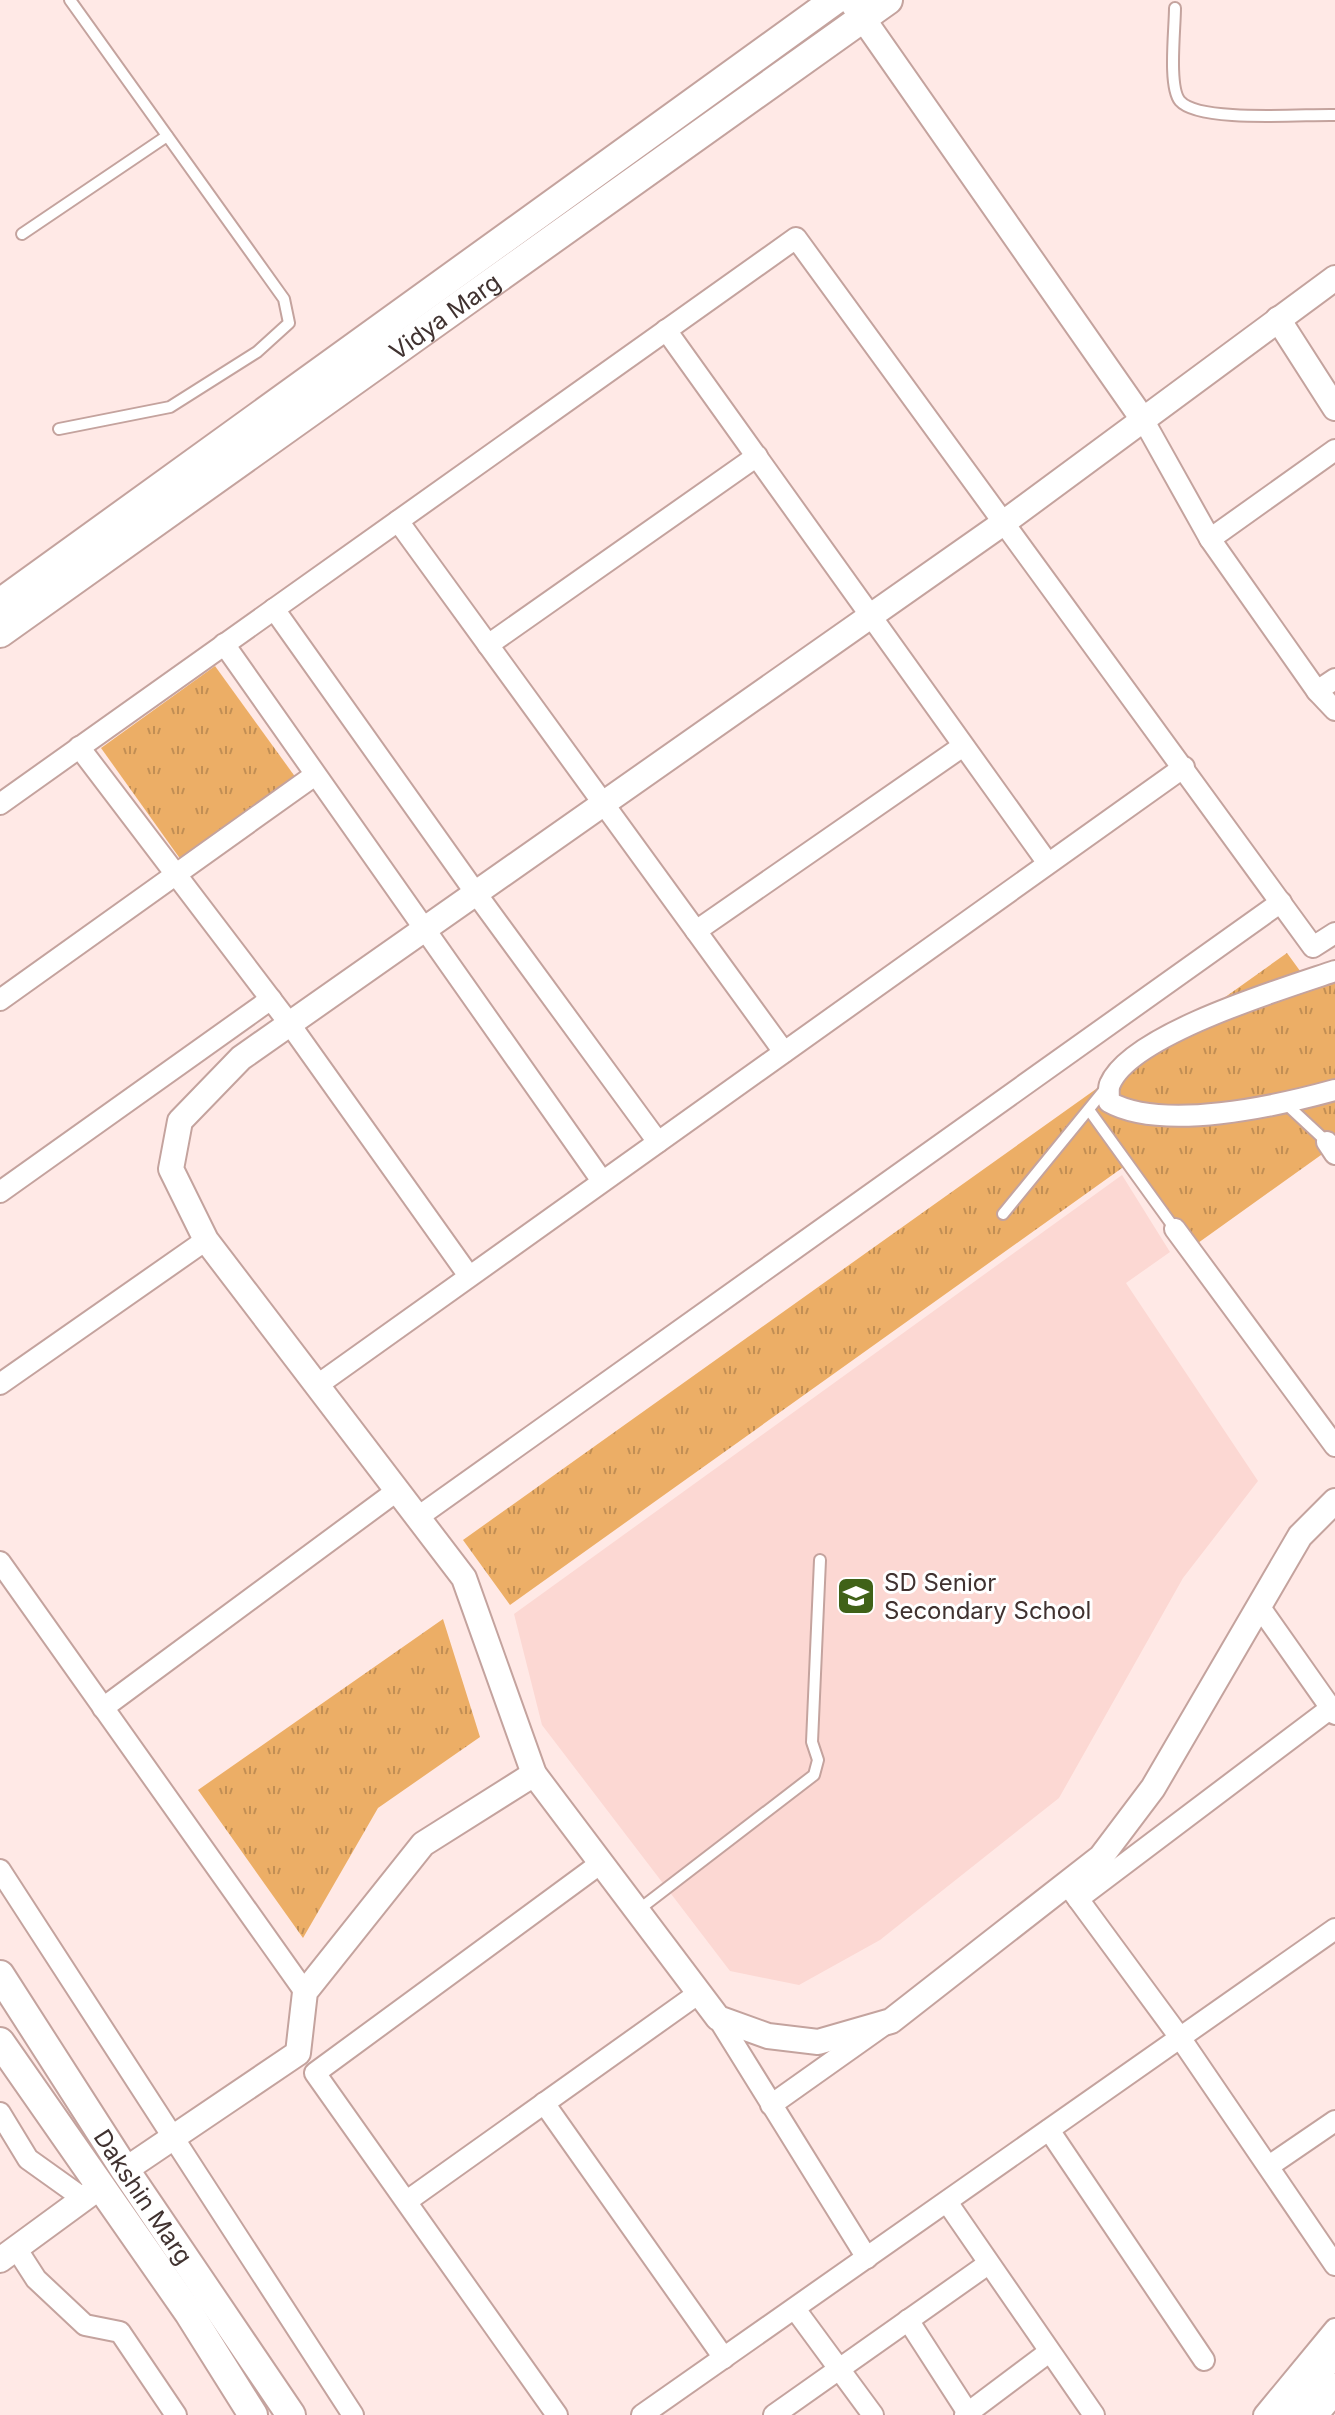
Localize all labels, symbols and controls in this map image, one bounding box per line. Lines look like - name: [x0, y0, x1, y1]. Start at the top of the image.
- street label: Vidya Marg: [384, 267, 506, 365]
- place label: SD Senior Secondary School: [884, 1568, 1091, 1625]
- school or university icon: SD Senior Secondary School: [835, 1575, 877, 1617]
- street label: Dakshin Marg: [88, 2124, 199, 2270]

